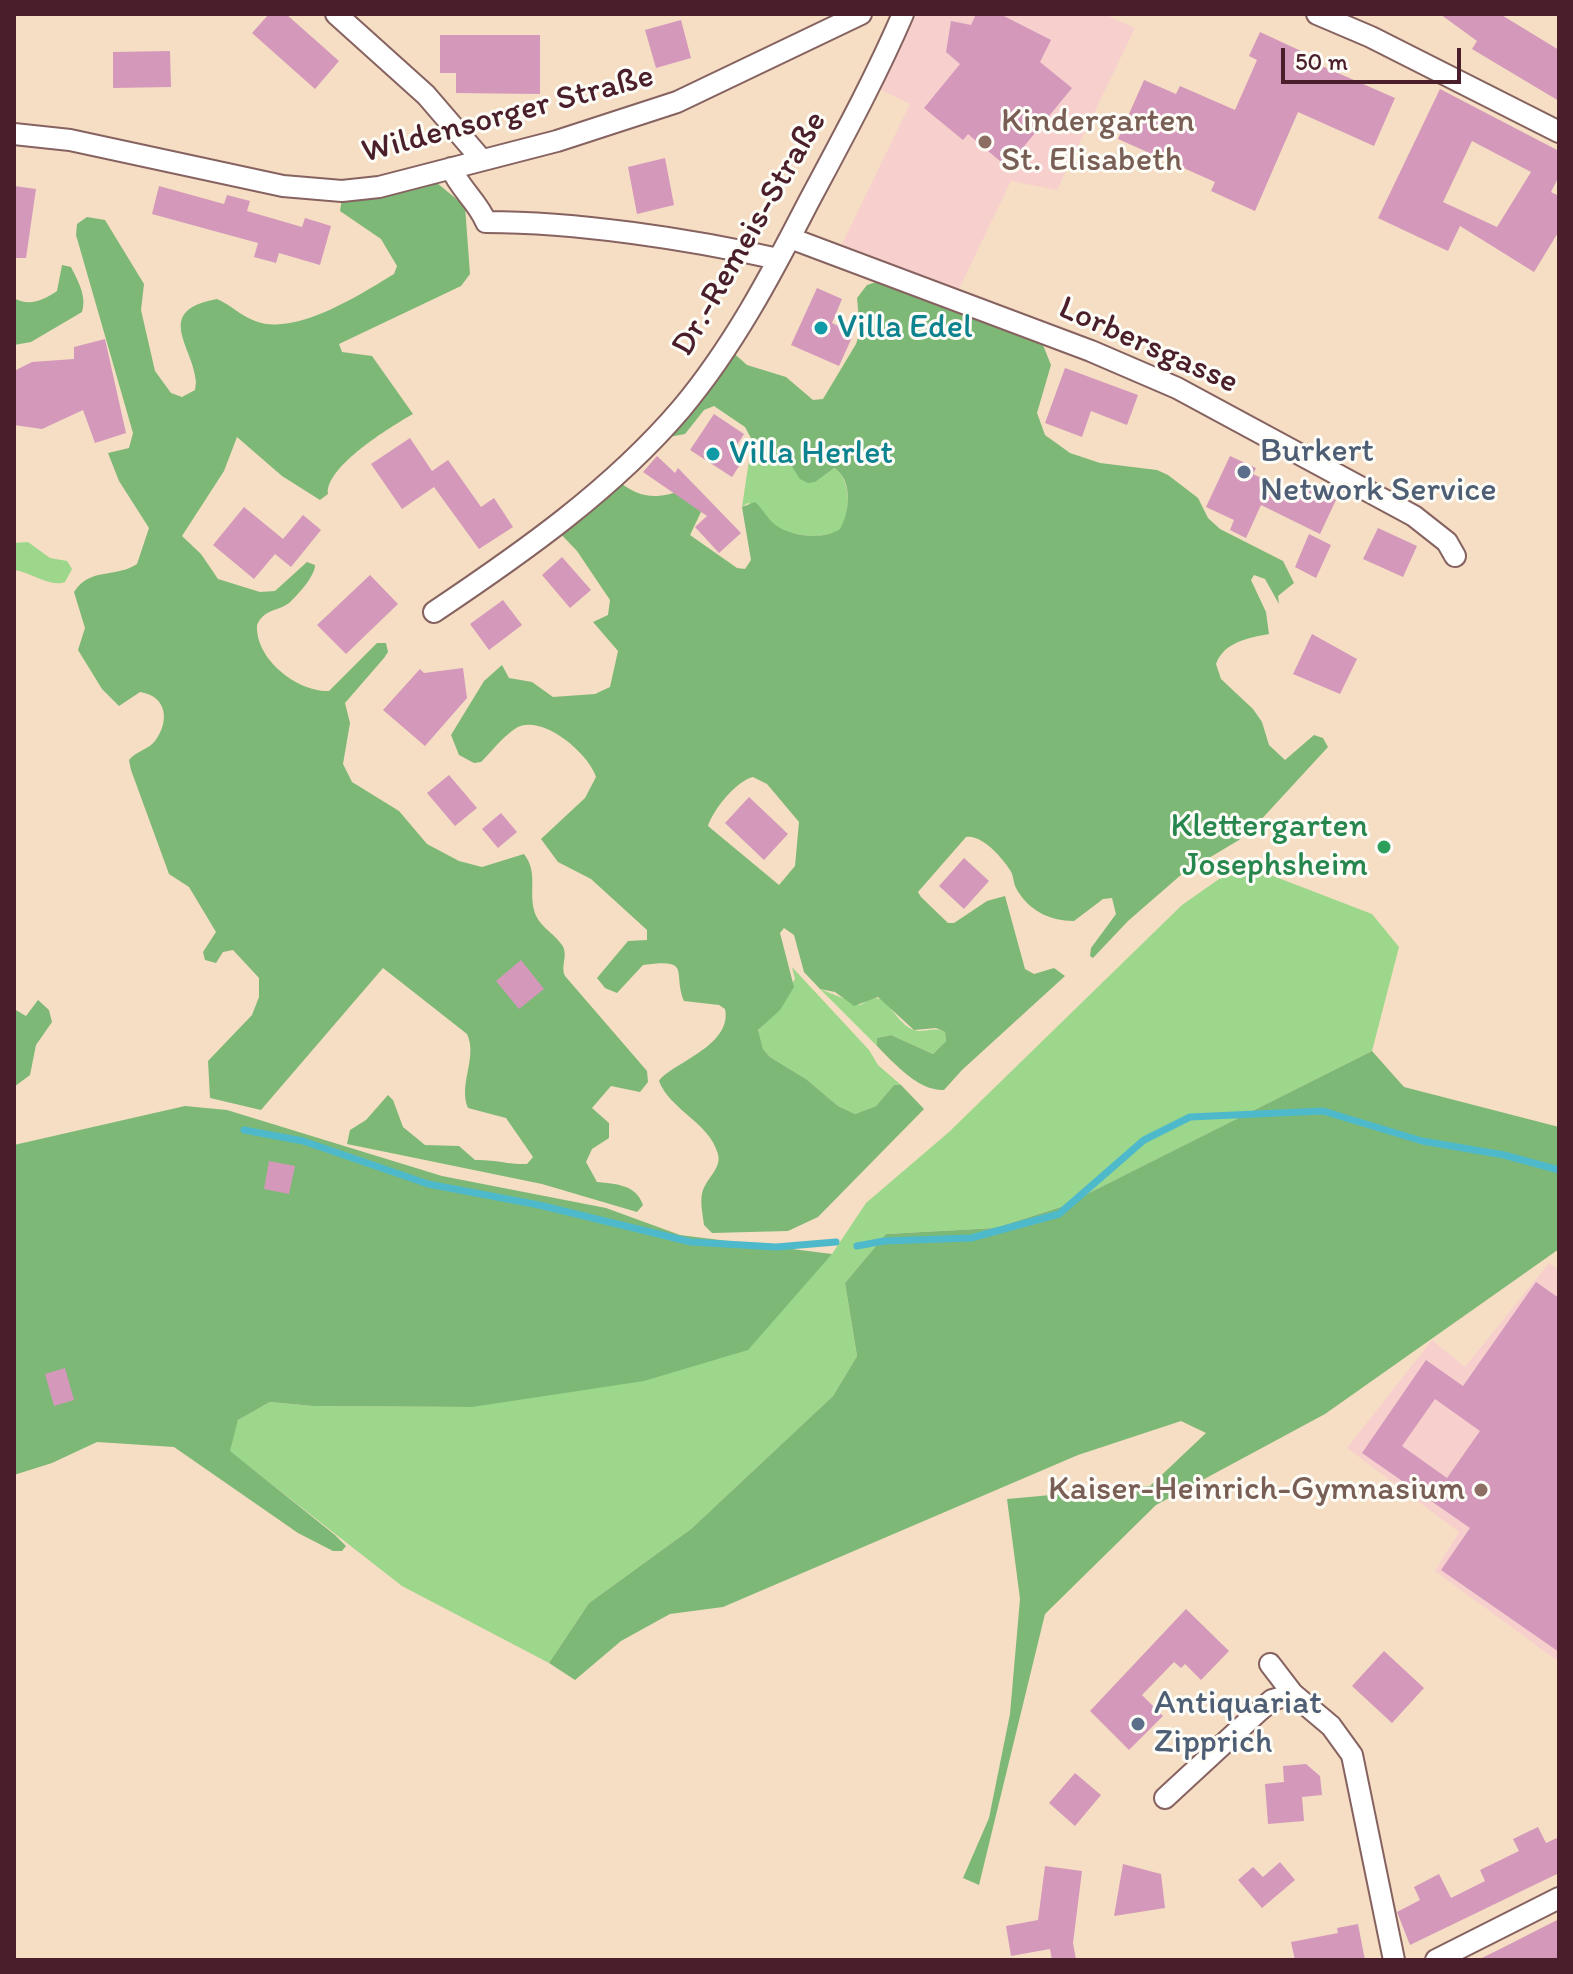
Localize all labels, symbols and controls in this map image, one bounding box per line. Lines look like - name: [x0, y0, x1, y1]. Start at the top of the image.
- scale bar: [1285, 32, 1465, 82]
- text: 50 m: [1295, 47, 1348, 76]
- street label: Wildensorger Straße: [358, 56, 658, 174]
- place label: Kindergarten St. Elisabeth: [1001, 102, 1195, 182]
- street label: Dr.-Remeis-Straße: [663, 104, 837, 364]
- marker: Kindergarten St. Elisabeth: [976, 133, 994, 151]
- street label: Lorbersgasse: [1052, 288, 1244, 404]
- place label: Villa Edel: [837, 308, 973, 348]
- marker: Villa Edel: [812, 319, 830, 337]
- place label: Burkert Network Service: [1260, 432, 1497, 512]
- place label: Villa Herlet: [729, 434, 893, 474]
- marker: Villa Herlet: [704, 445, 722, 463]
- marker: Burkert Network Service: [1235, 463, 1253, 481]
- place label: Klettergarten Josephsheim: [1170, 807, 1368, 886]
- marker: Klettergarten Josephsheim: [1375, 838, 1393, 856]
- place label: Kaiser-Heinrich-Gymnasium: [1048, 1470, 1465, 1510]
- marker: Kaiser-Heinrich-Gymnasium: [1472, 1481, 1490, 1499]
- place label: Antiquariat Zipprich: [1154, 1684, 1322, 1764]
- marker: Antiquariat Zipprich: [1129, 1715, 1147, 1733]

